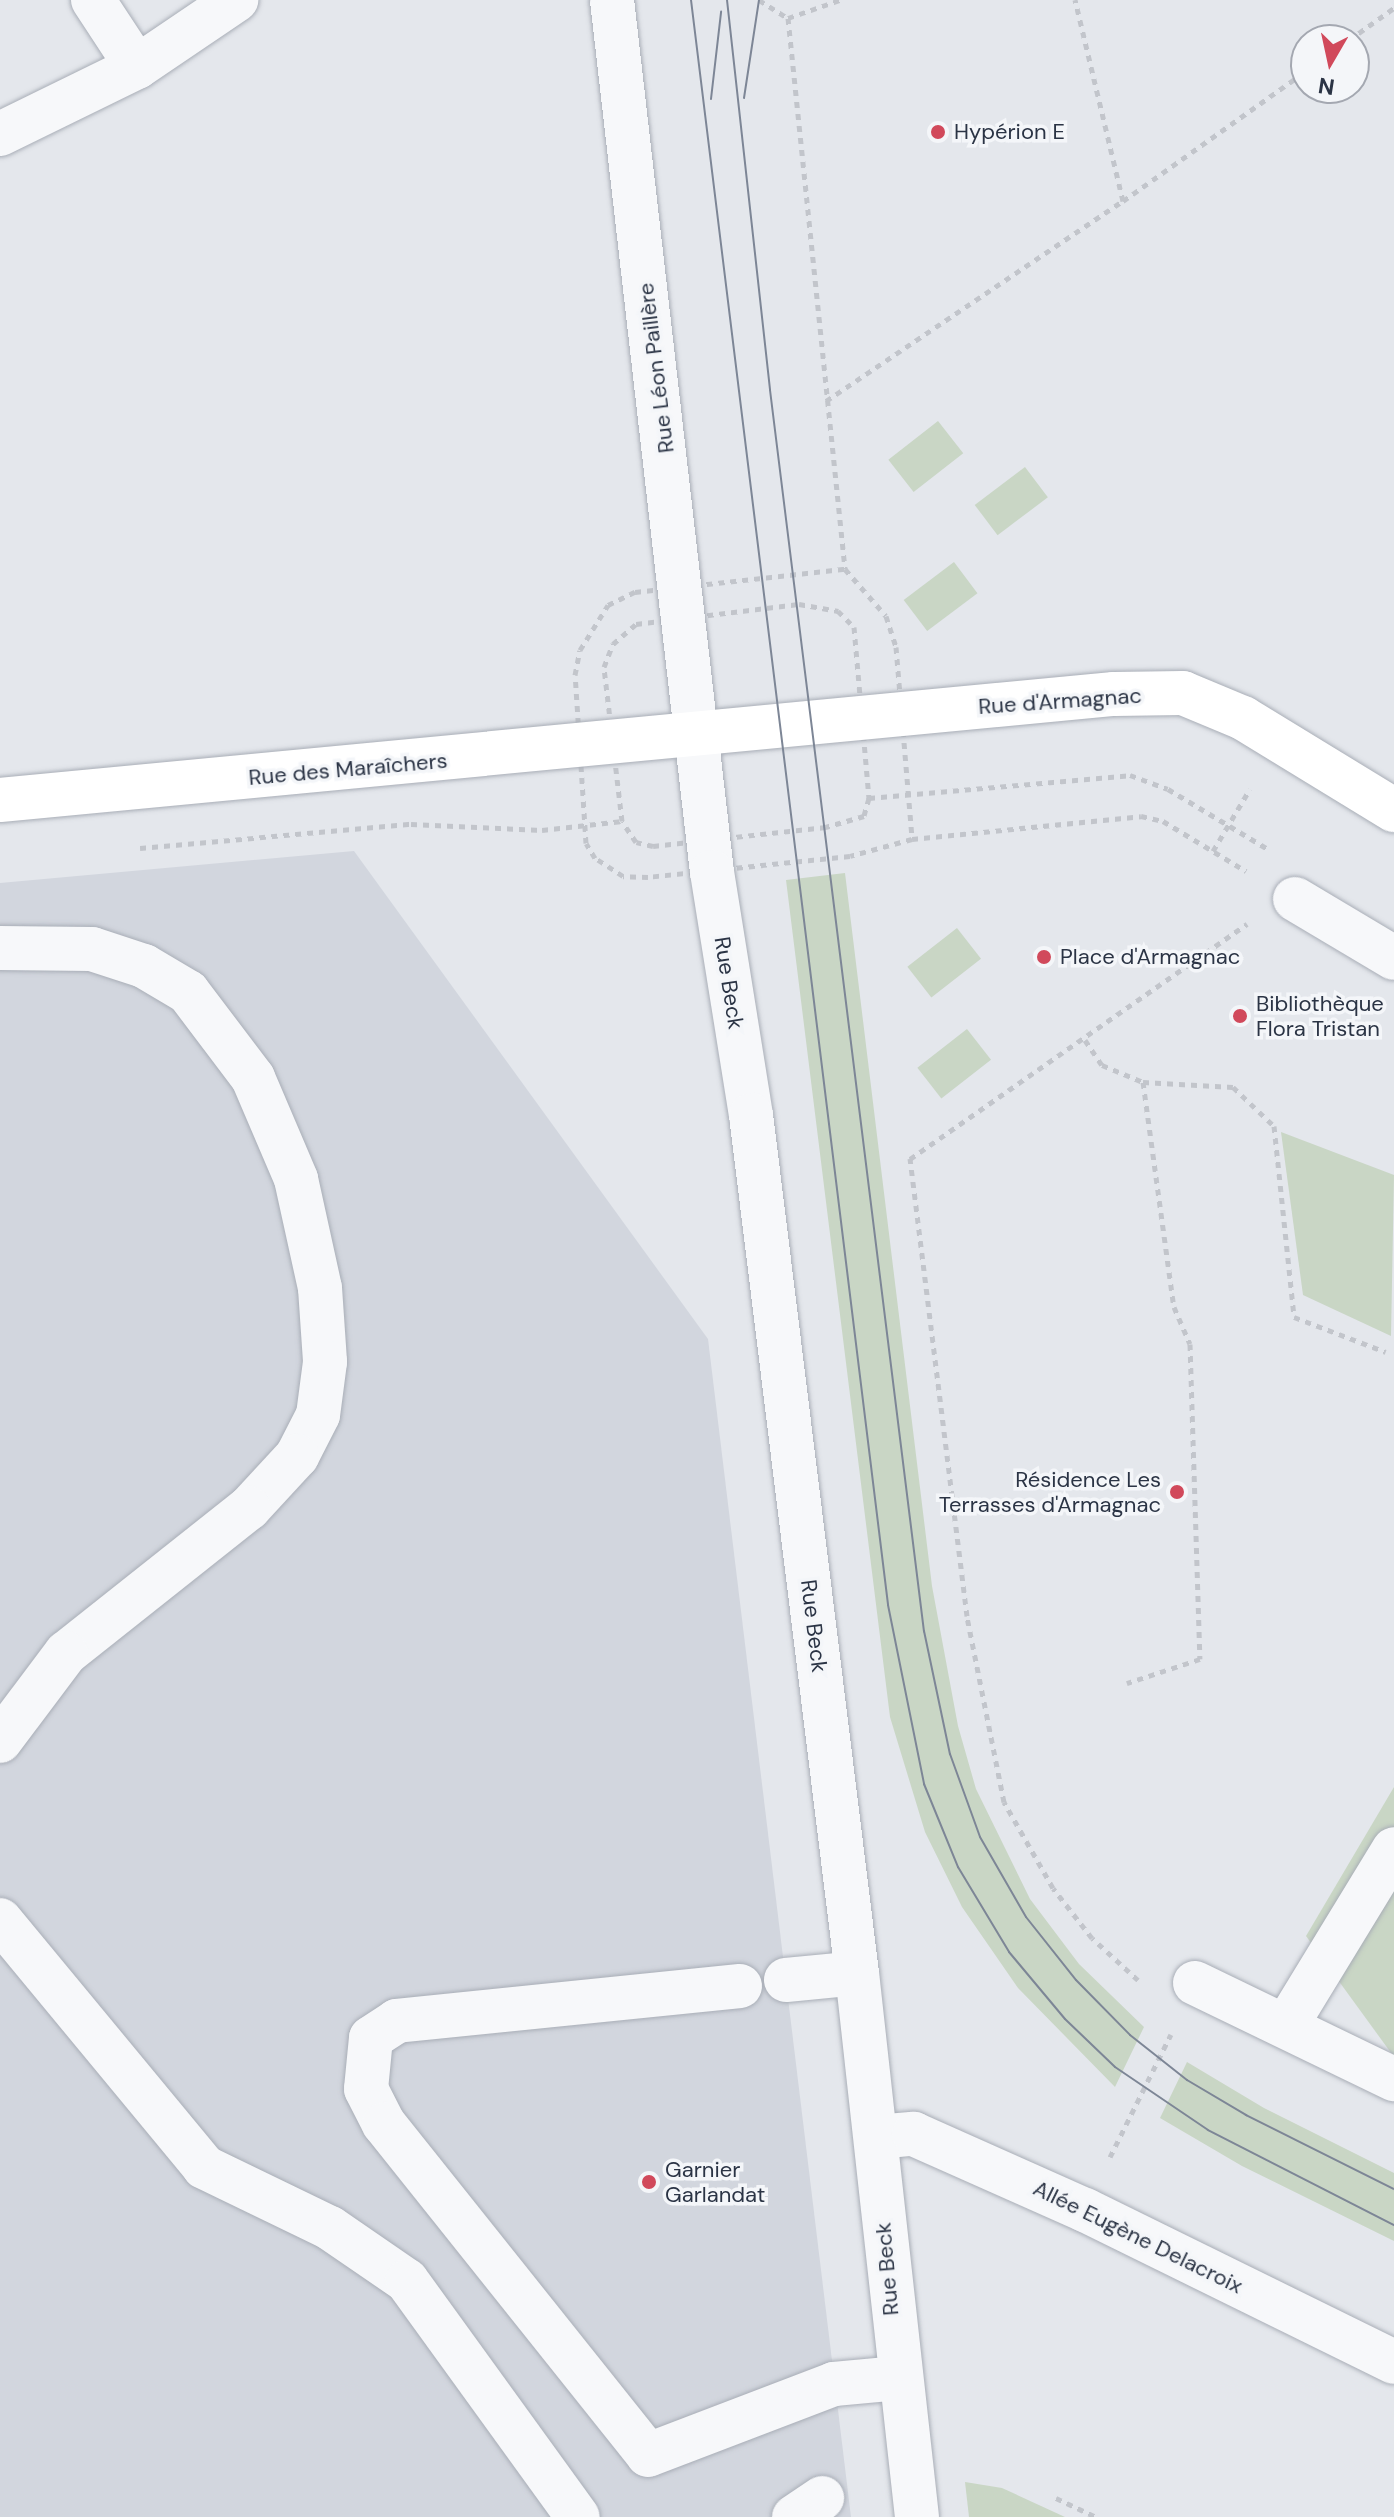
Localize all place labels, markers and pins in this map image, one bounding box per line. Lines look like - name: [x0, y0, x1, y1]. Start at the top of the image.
- place label: Hypérion E: [954, 119, 1065, 145]
- marker: Hypérion E: [929, 123, 947, 141]
- place label: Place d'Armagnac: [1060, 944, 1240, 970]
- marker: Place d'Armagnac: [1035, 948, 1053, 966]
- place label: Bibliothèque Flora Tristan: [1256, 990, 1384, 1042]
- marker: Bibliothèque Flora Tristan: [1231, 1007, 1249, 1025]
- place label: Résidence Les Terrasses d'Armagnac: [939, 1466, 1161, 1518]
- marker: Résidence Les Terrasses d'Armagnac: [1168, 1483, 1186, 1501]
- place label: Garnier Garlandat: [665, 2156, 765, 2208]
- marker: Garnier Garlandat: [640, 2173, 658, 2191]

